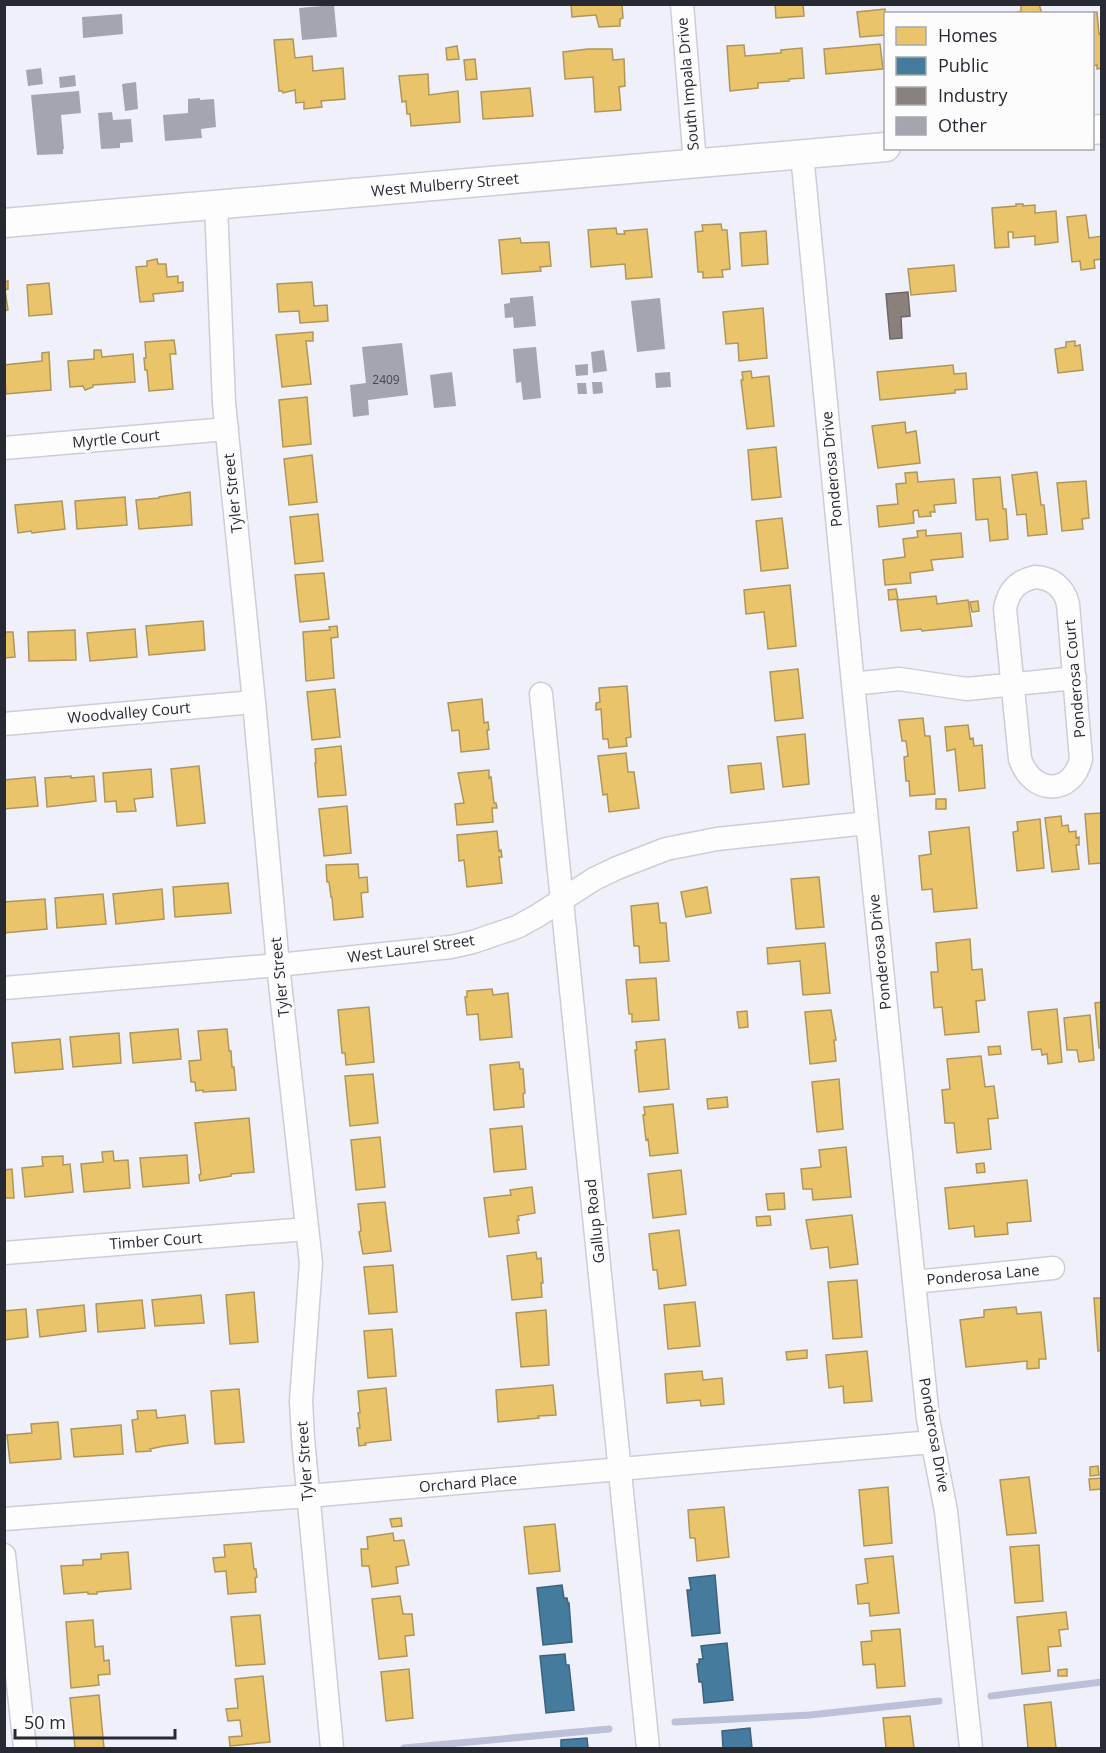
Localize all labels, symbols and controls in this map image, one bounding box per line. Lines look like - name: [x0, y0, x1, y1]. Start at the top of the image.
- legend: [884, 12, 1094, 150]
- street label: South Impala Drive: [671, 17, 703, 151]
- text: Homes: [938, 23, 997, 47]
- text: Public: [938, 53, 989, 77]
- text: Industry: [938, 83, 1008, 107]
- text: Other: [938, 113, 988, 137]
- street label: West Mulberry Street: [370, 168, 520, 200]
- house number: 2409: [372, 371, 400, 388]
- street label: Ponderosa Drive: [816, 410, 846, 528]
- street label: Myrtle Court: [71, 424, 160, 452]
- street label: Tyler Street: [218, 452, 246, 534]
- street label: Ponderosa Court: [1059, 619, 1089, 739]
- street label: Woodvalley Court: [67, 697, 191, 727]
- street label: Ponderosa Drive: [863, 893, 895, 1011]
- street label: West Laurel Street: [346, 929, 476, 967]
- street label: Tyler Street: [265, 936, 293, 1018]
- street label: Gallup Road: [580, 1178, 608, 1264]
- street label: Timber Court: [109, 1227, 203, 1253]
- street label: Ponderosa Lane: [926, 1259, 1040, 1289]
- street label: Ponderosa Drive: [915, 1376, 955, 1494]
- street label: Tyler Street: [291, 1421, 317, 1502]
- street label: Orchard Place: [418, 1468, 518, 1496]
- scale bar: [15, 1702, 176, 1740]
- text: 50 m: [24, 1710, 66, 1734]

